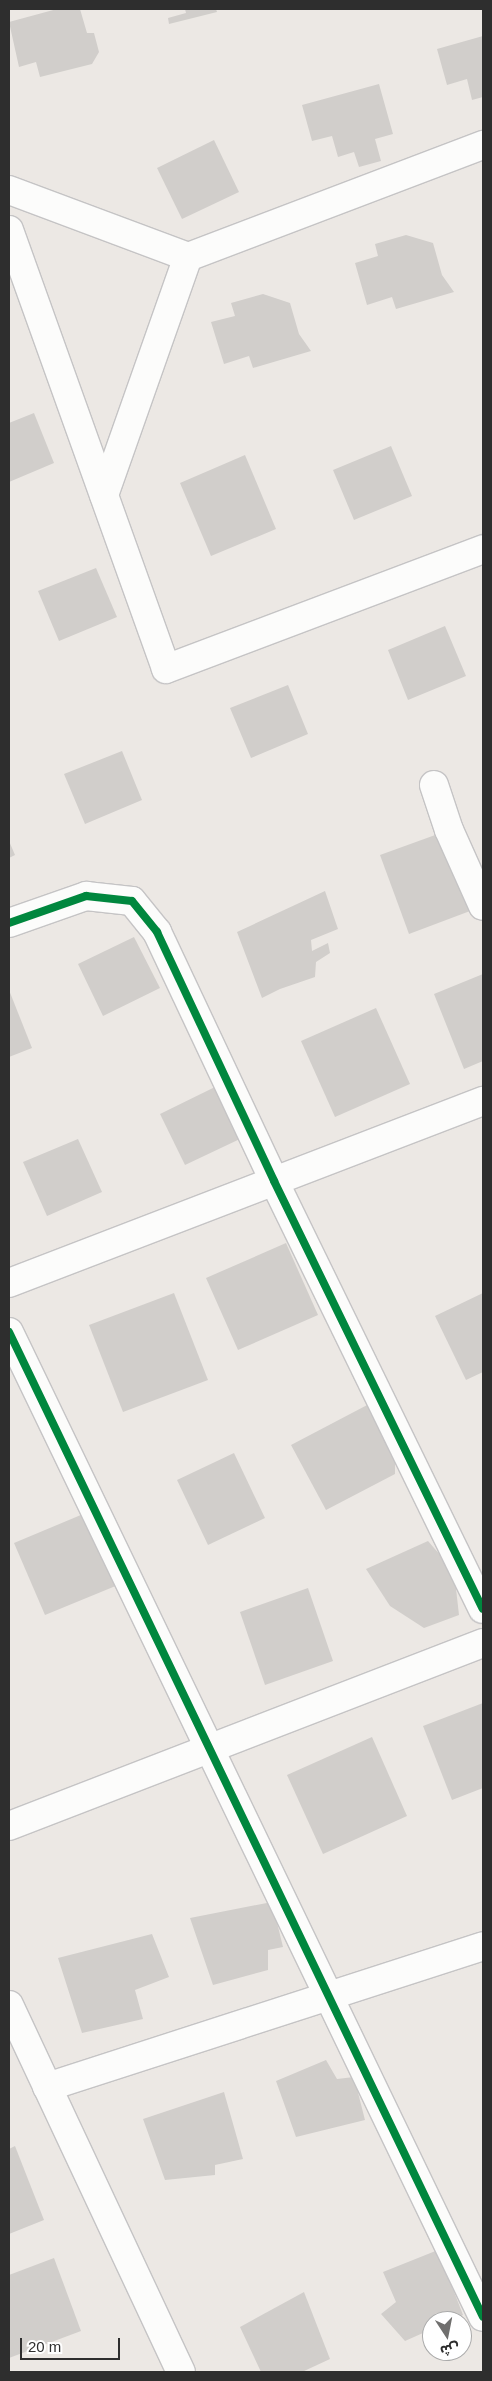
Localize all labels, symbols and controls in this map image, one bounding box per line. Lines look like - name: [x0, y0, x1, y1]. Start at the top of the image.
- north arrow: [422, 2311, 472, 2361]
- scale bar: [22, 2328, 122, 2360]
- text: 20 m: [28, 2338, 61, 2355]
- text: ش: [439, 2340, 461, 2359]

